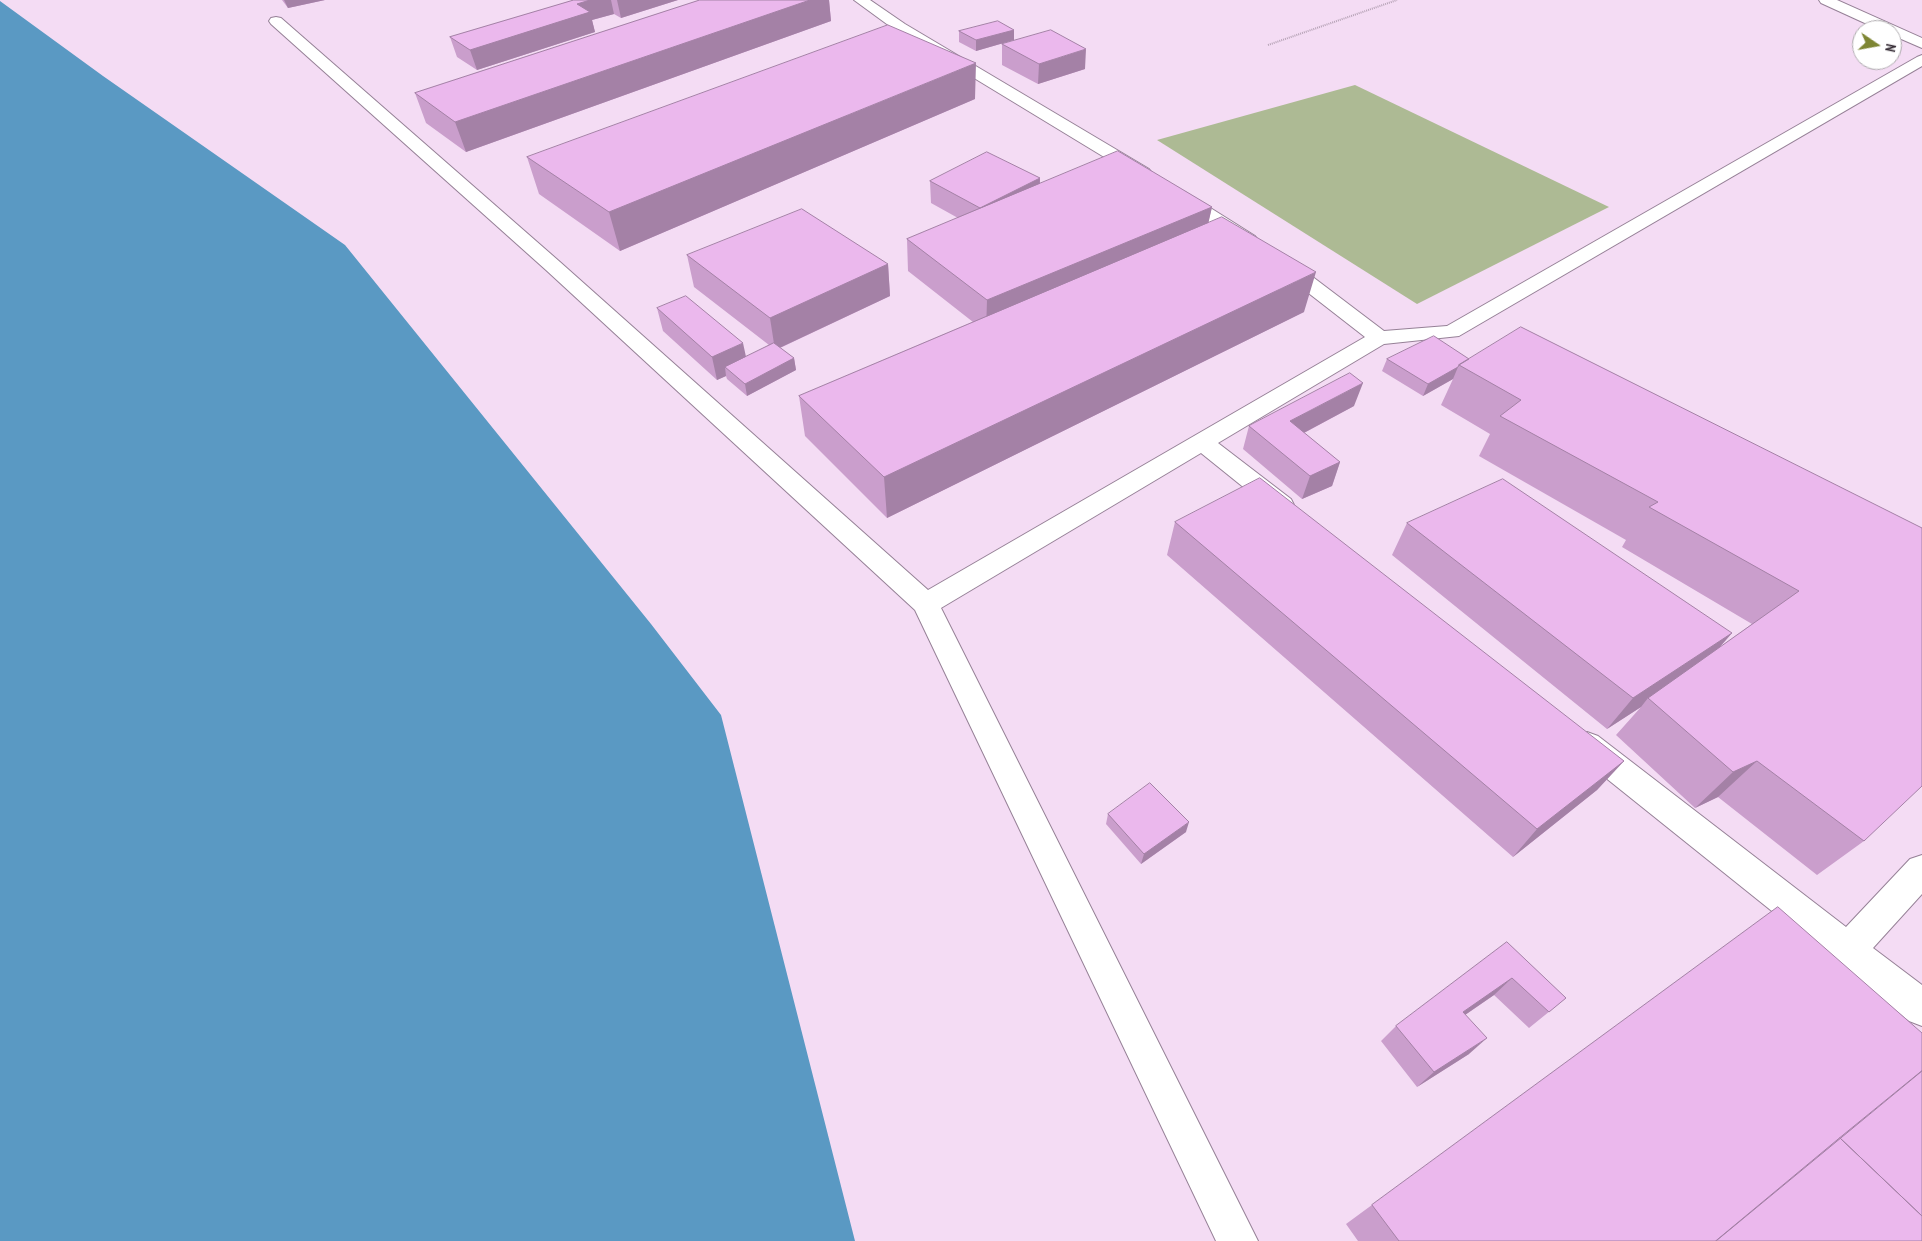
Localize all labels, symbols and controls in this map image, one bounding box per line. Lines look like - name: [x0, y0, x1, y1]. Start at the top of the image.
- north arrow: [1852, 20, 1902, 70]
- text: N: [1881, 42, 1900, 53]

